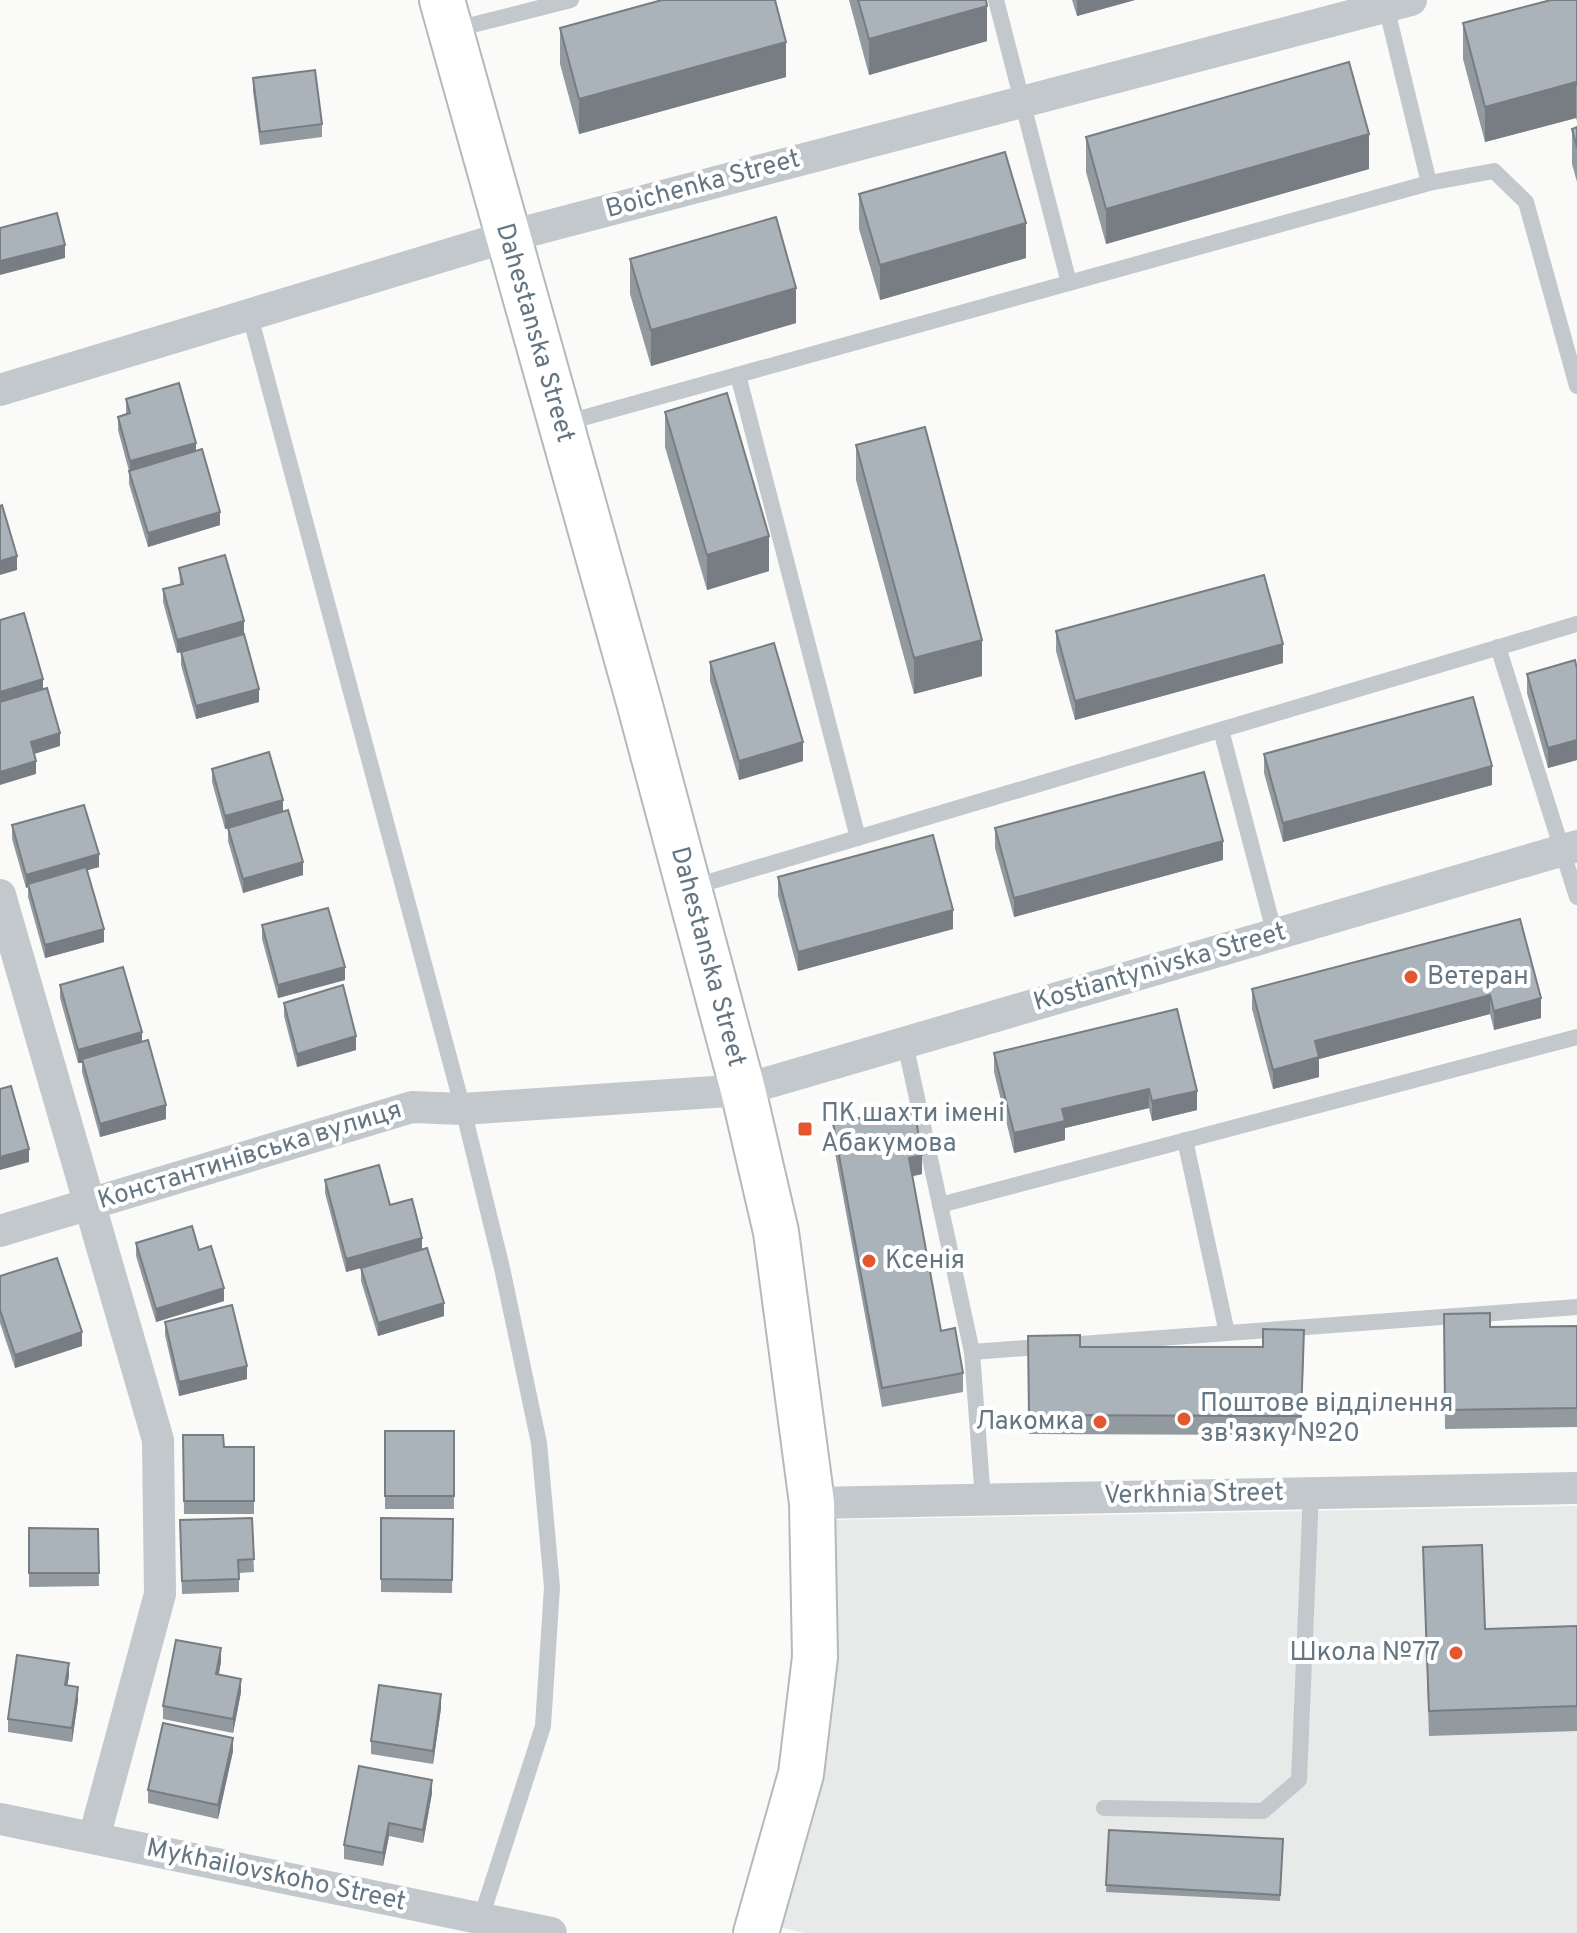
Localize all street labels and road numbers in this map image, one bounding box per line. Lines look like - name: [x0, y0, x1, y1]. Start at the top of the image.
- street label: Boichenka Street: [602, 143, 804, 227]
- street label: Dahestanska Street: [487, 220, 581, 446]
- street label: Dahestanska Street: [662, 843, 752, 1071]
- street label: Kostiantynivska Street: [1030, 916, 1290, 1020]
- street label: Константинівська вулиця: [94, 1094, 406, 1218]
- street label: Verkhnia Street: [1104, 1477, 1284, 1513]
- street label: Mykhailovskoho Street: [143, 1832, 409, 1920]

